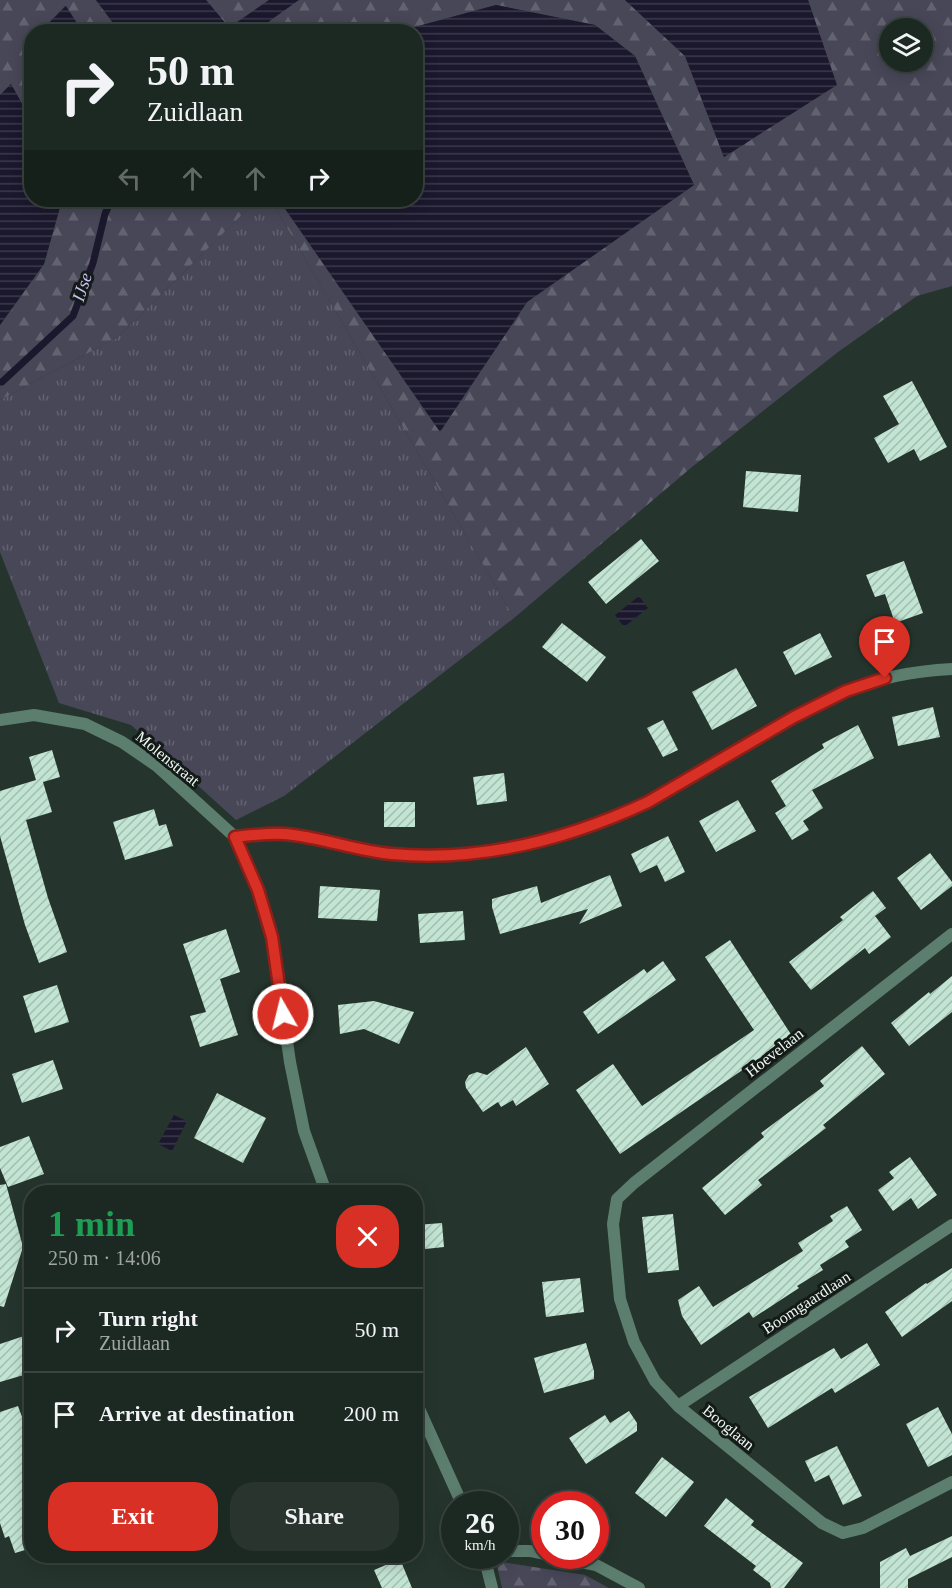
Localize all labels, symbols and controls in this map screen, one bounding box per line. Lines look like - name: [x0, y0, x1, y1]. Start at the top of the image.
- map controls: [879, 18, 933, 72]
- button: layers: [879, 18, 933, 72]
- icon: right: [48, 48, 126, 126]
- text: 50 m: [147, 48, 235, 94]
- text: Zuidlaan: [147, 97, 243, 127]
- icon: left: [113, 162, 146, 195]
- icon: ahead: [176, 162, 209, 195]
- icon: ahead: [239, 162, 272, 195]
- icon: right: [302, 162, 335, 195]
- water label: IJse: [68, 270, 96, 305]
- pin: [859, 616, 910, 678]
- icon: arrive: [868, 625, 901, 658]
- street label: Molenstraat: [133, 728, 203, 789]
- position arrow: [251, 982, 315, 1046]
- street label: Hoevelaan: [742, 1025, 806, 1080]
- text: 1 min: [48, 1204, 135, 1244]
- button: close: [336, 1205, 399, 1268]
- text: 250 m · 14:06: [48, 1247, 161, 1269]
- street label: Boomgaardlaan: [759, 1268, 854, 1338]
- text: Turn right: [99, 1306, 198, 1331]
- icon: right: [48, 1314, 81, 1347]
- text: 50 m: [354, 1317, 399, 1342]
- text: Zuidlaan: [99, 1332, 170, 1354]
- icon: arrive: [48, 1398, 81, 1431]
- text: Arrive at destination: [99, 1401, 295, 1426]
- text: 200 m: [343, 1401, 399, 1426]
- street label: Booglaan: [699, 1401, 758, 1454]
- button: Exit: [48, 1482, 218, 1551]
- button: Share: [230, 1482, 399, 1551]
- speed limit sign: 30: [531, 1491, 609, 1569]
- text: 26: [465, 1506, 495, 1539]
- text: km/h: [465, 1537, 495, 1553]

